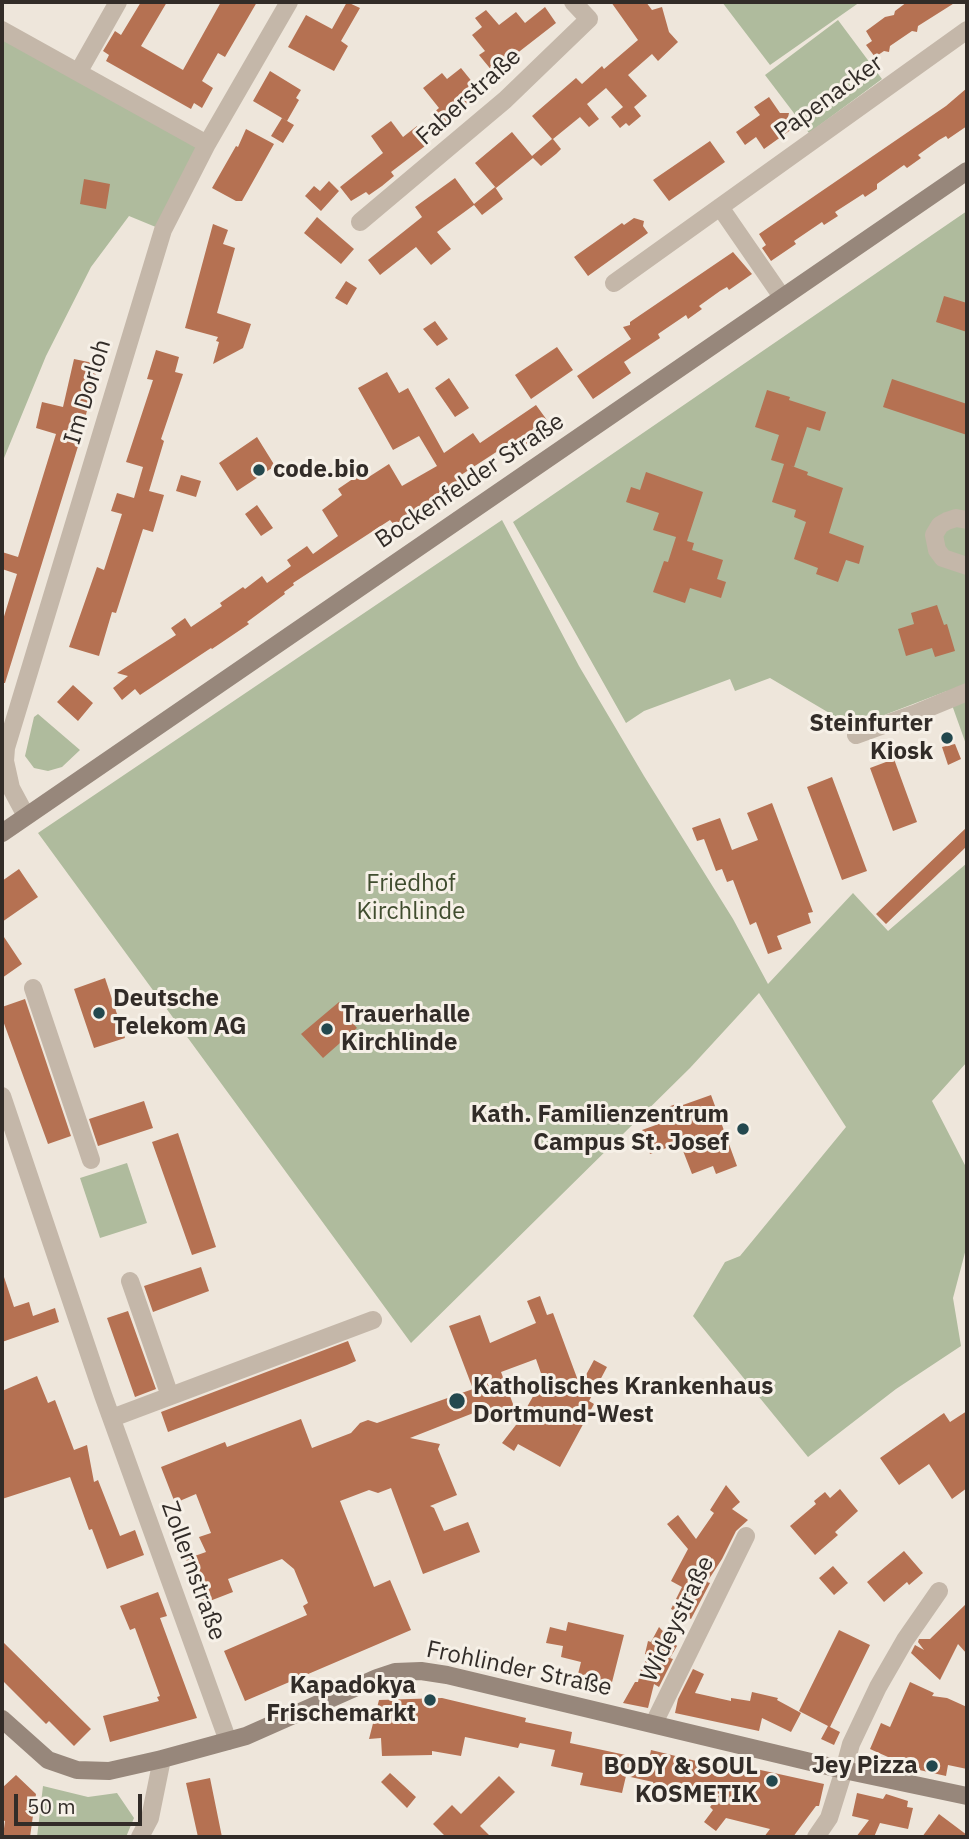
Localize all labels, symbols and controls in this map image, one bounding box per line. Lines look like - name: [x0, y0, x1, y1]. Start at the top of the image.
- street label: Faberstraße: [411, 42, 527, 152]
- street label: Papenacker: [769, 49, 889, 147]
- street label: Im Dorloh: [58, 336, 118, 448]
- street label: Bockenfelder Straße: [370, 407, 570, 555]
- place label: code.bio: [273, 456, 369, 484]
- marker: code.bio: [251, 462, 267, 478]
- place label: Steinfurter Kiosk: [809, 710, 933, 766]
- marker: Steinfurter Kiosk: [939, 730, 955, 746]
- park label: Friedhof Kirchlinde: [357, 870, 465, 926]
- place label: Deutsche Telekom AG: [113, 985, 247, 1041]
- place label: Trauerhalle Kirchlinde: [341, 1001, 470, 1057]
- marker: Deutsche Telekom AG: [91, 1005, 107, 1021]
- marker: Trauerhalle Kirchlinde: [319, 1021, 335, 1037]
- place label: Kath. Familienzentrum Campus St. Josef: [471, 1101, 729, 1157]
- marker: Kath. Familienzentrum Campus St. Josef: [735, 1121, 751, 1137]
- place label: Katholisches Krankenhaus Dortmund-West: [473, 1373, 773, 1429]
- marker: Katholisches Krankenhaus Dortmund-West: [447, 1391, 467, 1411]
- street label: Zollernstraße: [155, 1498, 231, 1644]
- street label: Wideystraße: [635, 1551, 721, 1687]
- street label: Frohlinder Straße: [424, 1635, 614, 1703]
- place label: Kapadokya Frischemarkt: [266, 1672, 416, 1728]
- marker: Kapadokya Frischemarkt: [422, 1692, 438, 1708]
- place label: Jey Pizza: [812, 1752, 918, 1780]
- place label: BODY & SOUL KOSMETIK: [604, 1753, 758, 1809]
- marker: Jey Pizza: [924, 1758, 940, 1774]
- marker: BODY & SOUL KOSMETIK: [764, 1773, 780, 1789]
- scale bar: [18, 1780, 145, 1824]
- text: 50 m: [27, 1792, 76, 1820]

